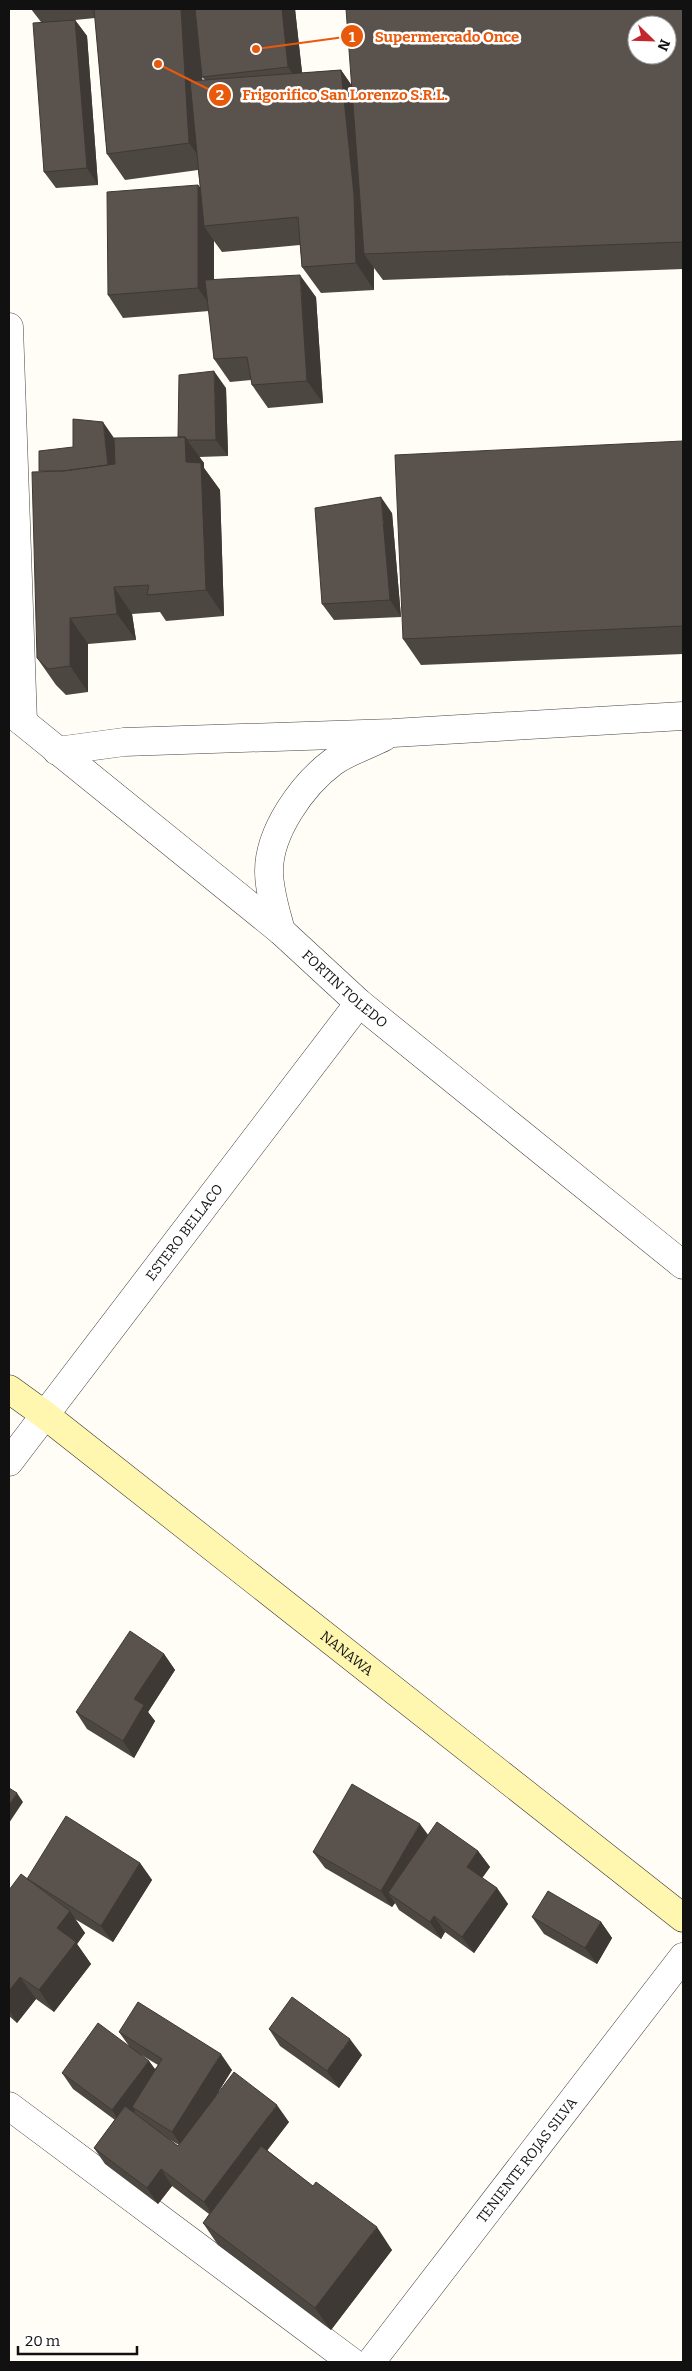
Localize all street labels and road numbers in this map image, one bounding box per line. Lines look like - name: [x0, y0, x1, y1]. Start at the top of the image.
- street label: FORTIN TOLEDO: [299, 946, 391, 1031]
- street label: ESTERO BELLACO: [142, 1181, 226, 1284]
- street label: NANAWA: [317, 1627, 377, 1679]
- street label: TENIENTE ROJAS SILVA: [473, 2094, 580, 2226]

